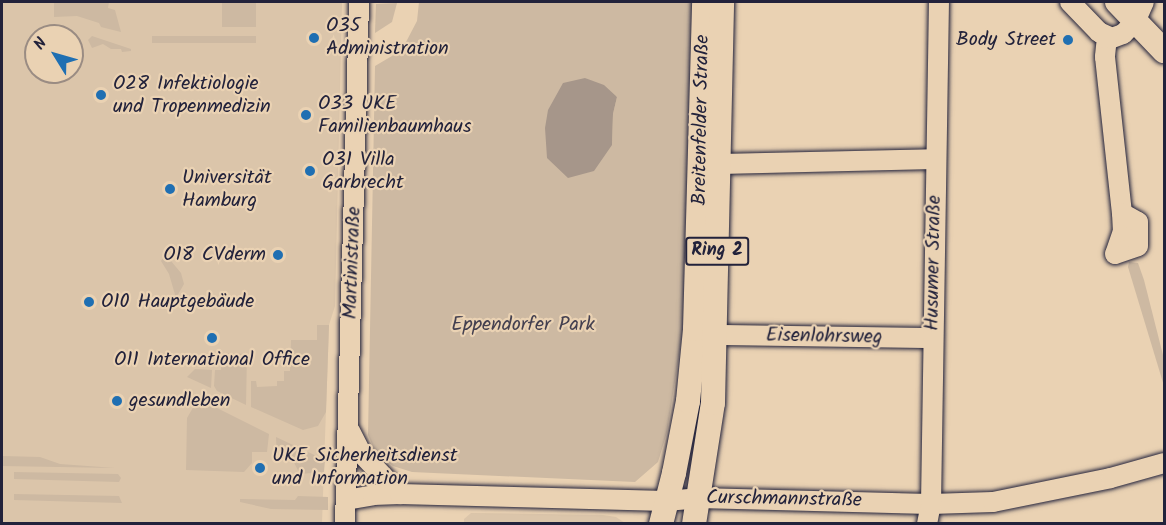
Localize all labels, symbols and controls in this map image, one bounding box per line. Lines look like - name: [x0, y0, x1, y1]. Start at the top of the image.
- place label: O35 Administration: [326, 14, 449, 61]
- north arrow: [24, 24, 84, 84]
- place label: Body Street: [956, 28, 1056, 52]
- marker: O35 Administration: [307, 31, 321, 45]
- text: N: [28, 33, 54, 56]
- marker: Body Street: [1061, 33, 1075, 47]
- street label: Breitenfelder Straße: [689, 34, 715, 206]
- place label: O28 Infektiologie und Tropenmedizin: [113, 72, 271, 119]
- marker: O28 Infektiologie und Tropenmedizin: [94, 88, 108, 102]
- place label: O33 UKE Familienbaumhaus: [318, 92, 471, 139]
- marker: O33 UKE Familienbaumhaus: [299, 108, 313, 122]
- place label: O31 Villa Garbrecht: [322, 148, 404, 195]
- marker: O31 Villa Garbrecht: [303, 164, 317, 178]
- place label: Universität Hamburg: [182, 166, 272, 213]
- marker: Universität Hamburg: [163, 182, 177, 196]
- street label: Husumer Straße: [921, 195, 947, 331]
- street label: Martinistraße: [339, 206, 367, 320]
- road number: Ring 2: [684, 236, 750, 266]
- place label: O18 CVderm: [163, 243, 266, 267]
- marker: O18 CVderm: [271, 248, 285, 262]
- place label: O10 Hauptgebäude: [101, 290, 254, 314]
- marker: O10 Hauptgebäude: [82, 295, 96, 309]
- park label: Eppendorfer Park: [451, 313, 595, 337]
- street label: Eisenlohrsweg: [766, 324, 882, 350]
- marker: O11 International Office: [205, 331, 219, 345]
- place label: O11 International Office: [114, 348, 310, 372]
- place label: gesundleben: [129, 389, 230, 413]
- marker: gesundleben: [110, 394, 124, 408]
- place label: UKE Sicherheitsdienst und Information: [272, 444, 458, 491]
- marker: UKE Sicherheitsdienst und Information: [253, 461, 267, 475]
- street label: Curschmannstraße: [706, 487, 862, 513]

